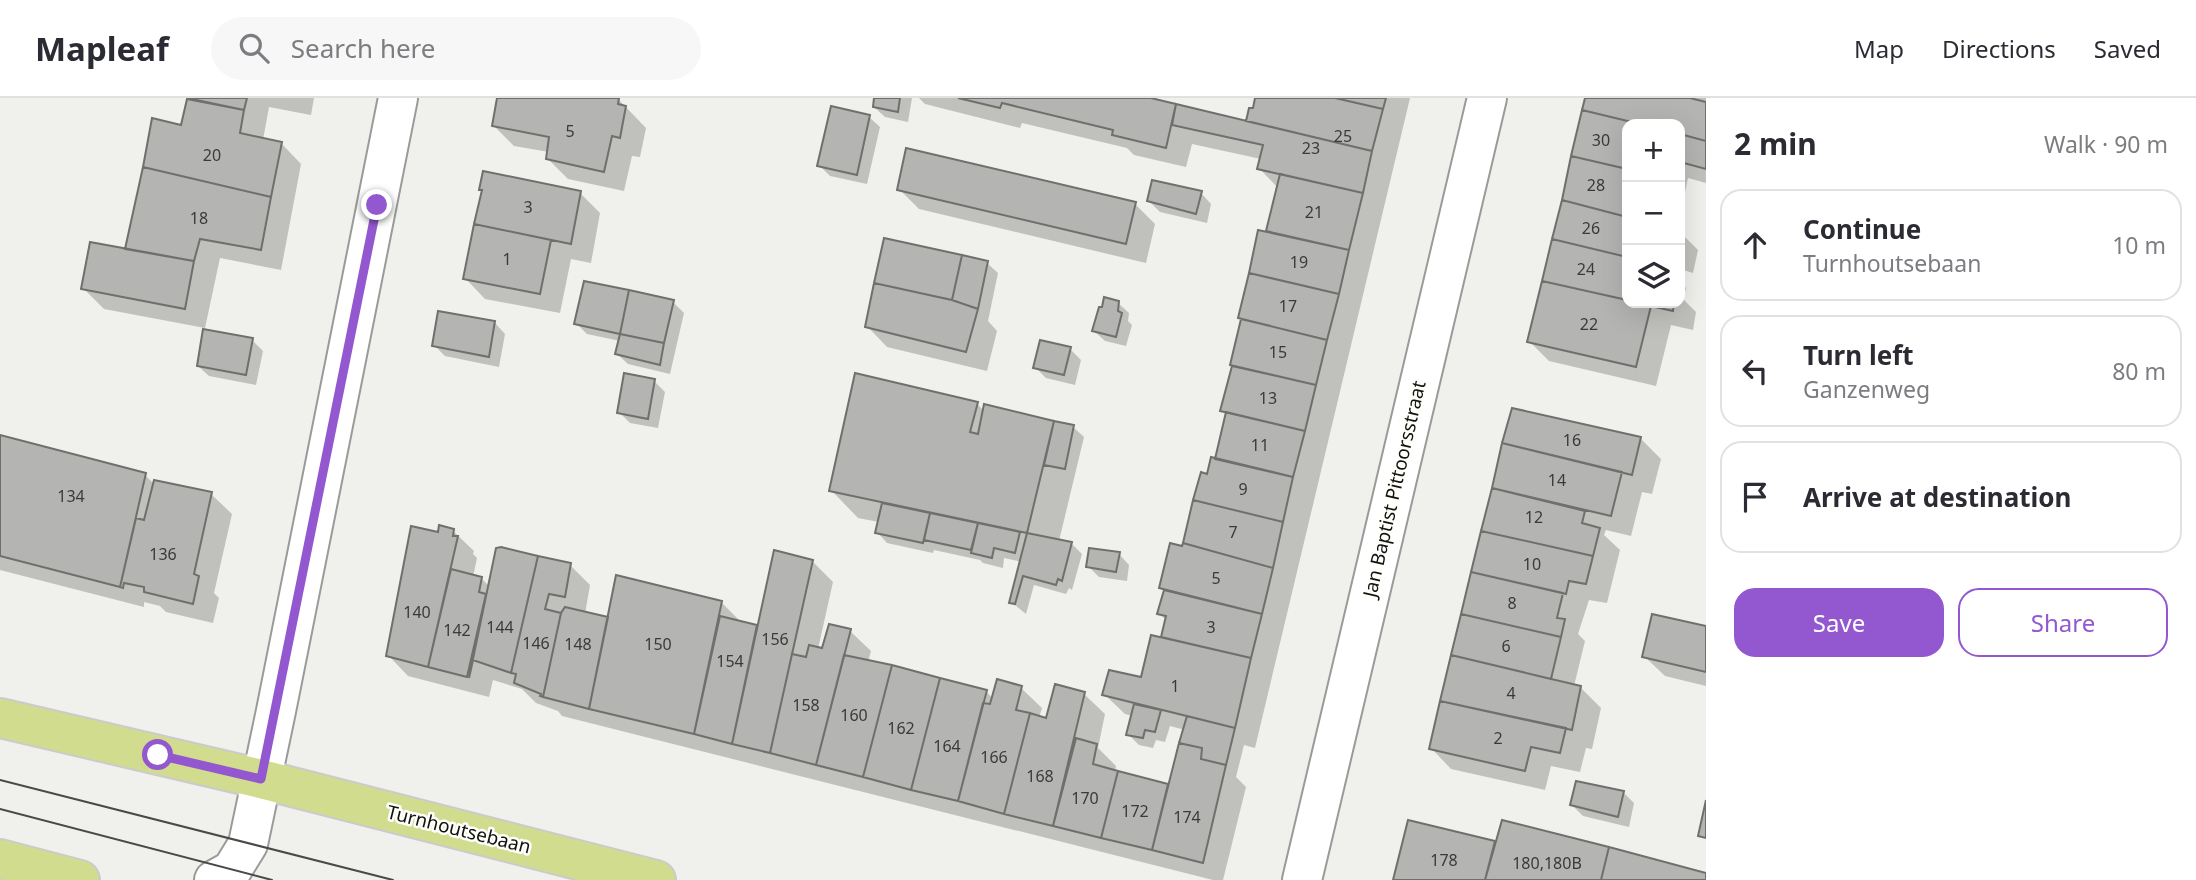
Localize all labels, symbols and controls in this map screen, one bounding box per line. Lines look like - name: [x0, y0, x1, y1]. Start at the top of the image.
- search box: [211, 17, 701, 80]
- text: Mapleaf: [35, 26, 169, 71]
- icon: search: [235, 29, 273, 67]
- text: Search here: [291, 30, 436, 66]
- text: Map: [1854, 32, 1904, 65]
- text: Directions: [1942, 32, 2056, 65]
- text: Saved: [2094, 32, 2161, 65]
- map controls: [1622, 119, 1685, 308]
- button: +: [1622, 119, 1685, 182]
- house number: 5: [565, 120, 575, 142]
- text: 2 min: [1734, 123, 1817, 164]
- house number: 25: [1334, 125, 1352, 147]
- text: Walk · 90 m: [2044, 128, 2168, 160]
- house number: 30: [1592, 129, 1610, 151]
- house number: 23: [1302, 137, 1320, 159]
- house number: 20: [203, 144, 221, 166]
- house number: 28: [1587, 174, 1605, 196]
- button: −: [1622, 182, 1685, 245]
- route end: [361, 189, 392, 220]
- house number: 3: [523, 196, 533, 218]
- house number: 21: [1305, 201, 1323, 223]
- house number: 18: [190, 207, 208, 229]
- text: Continue: [1803, 211, 1921, 247]
- house number: 26: [1582, 217, 1600, 239]
- icon: ahead: [1736, 226, 1774, 264]
- text: 10 m: [2112, 229, 2166, 261]
- button: layers: [1622, 245, 1685, 308]
- text: Turnhoutsebaan: [1803, 247, 1981, 279]
- house number: 1: [502, 248, 512, 270]
- house number: 19: [1290, 251, 1308, 273]
- house number: 24: [1577, 258, 1595, 280]
- house number: 17: [1279, 295, 1297, 317]
- house number: 22: [1580, 313, 1598, 335]
- text: Turn left: [1803, 337, 1914, 373]
- house number: 15: [1269, 341, 1287, 363]
- icon: left: [1736, 352, 1774, 390]
- text: 80 m: [2112, 355, 2166, 387]
- text: Ganzenweg: [1803, 373, 1930, 405]
- street label: Jan Baptist Pittoorsstraat: [1356, 378, 1432, 602]
- house number: 13: [1259, 387, 1277, 409]
- house number: 16: [1563, 429, 1581, 451]
- house number: 11: [1251, 434, 1269, 456]
- house number: 14: [1548, 469, 1566, 491]
- house number: 9: [1238, 478, 1248, 500]
- icon: arrive: [1736, 478, 1774, 516]
- text: Arrive at destination: [1803, 479, 2072, 515]
- house number: 134: [57, 485, 85, 507]
- house number: 12: [1525, 506, 1543, 528]
- house number: 7: [1228, 521, 1238, 543]
- house number: 136: [149, 543, 177, 565]
- house number: 10: [1523, 553, 1541, 575]
- house number: 5: [1211, 567, 1221, 589]
- button: Save: [1734, 588, 1944, 657]
- button: Share: [1958, 588, 2168, 657]
- house number: 8: [1507, 592, 1517, 614]
- house number: 140: [403, 601, 431, 623]
- house number: 144: [486, 616, 514, 638]
- house number: 3: [1206, 616, 1216, 638]
- house number: 142: [443, 619, 471, 641]
- house number: 156: [761, 628, 789, 650]
- house number: 146: [522, 632, 550, 654]
- house number: 148: [564, 633, 592, 655]
- house number: 150: [644, 633, 672, 655]
- house number: 6: [1501, 635, 1511, 657]
- house number: 154: [716, 650, 744, 672]
- house number: 1: [1170, 675, 1180, 697]
- house number: 4: [1506, 682, 1516, 704]
- house number: 158: [792, 694, 820, 716]
- house number: 160: [840, 704, 868, 726]
- house number: 162: [887, 717, 915, 739]
- house number: 2: [1493, 727, 1503, 749]
- house number: 164: [933, 735, 961, 757]
- route start: [142, 739, 173, 770]
- house number: 166: [980, 746, 1008, 768]
- house number: 168: [1026, 765, 1054, 787]
- house number: 170: [1071, 787, 1099, 809]
- street label: Turnhoutsebaan: [384, 799, 534, 859]
- house number: 172: [1121, 800, 1149, 822]
- house number: 174: [1173, 806, 1201, 828]
- house number: 178: [1430, 849, 1458, 871]
- house number: 180,180B: [1512, 852, 1582, 874]

